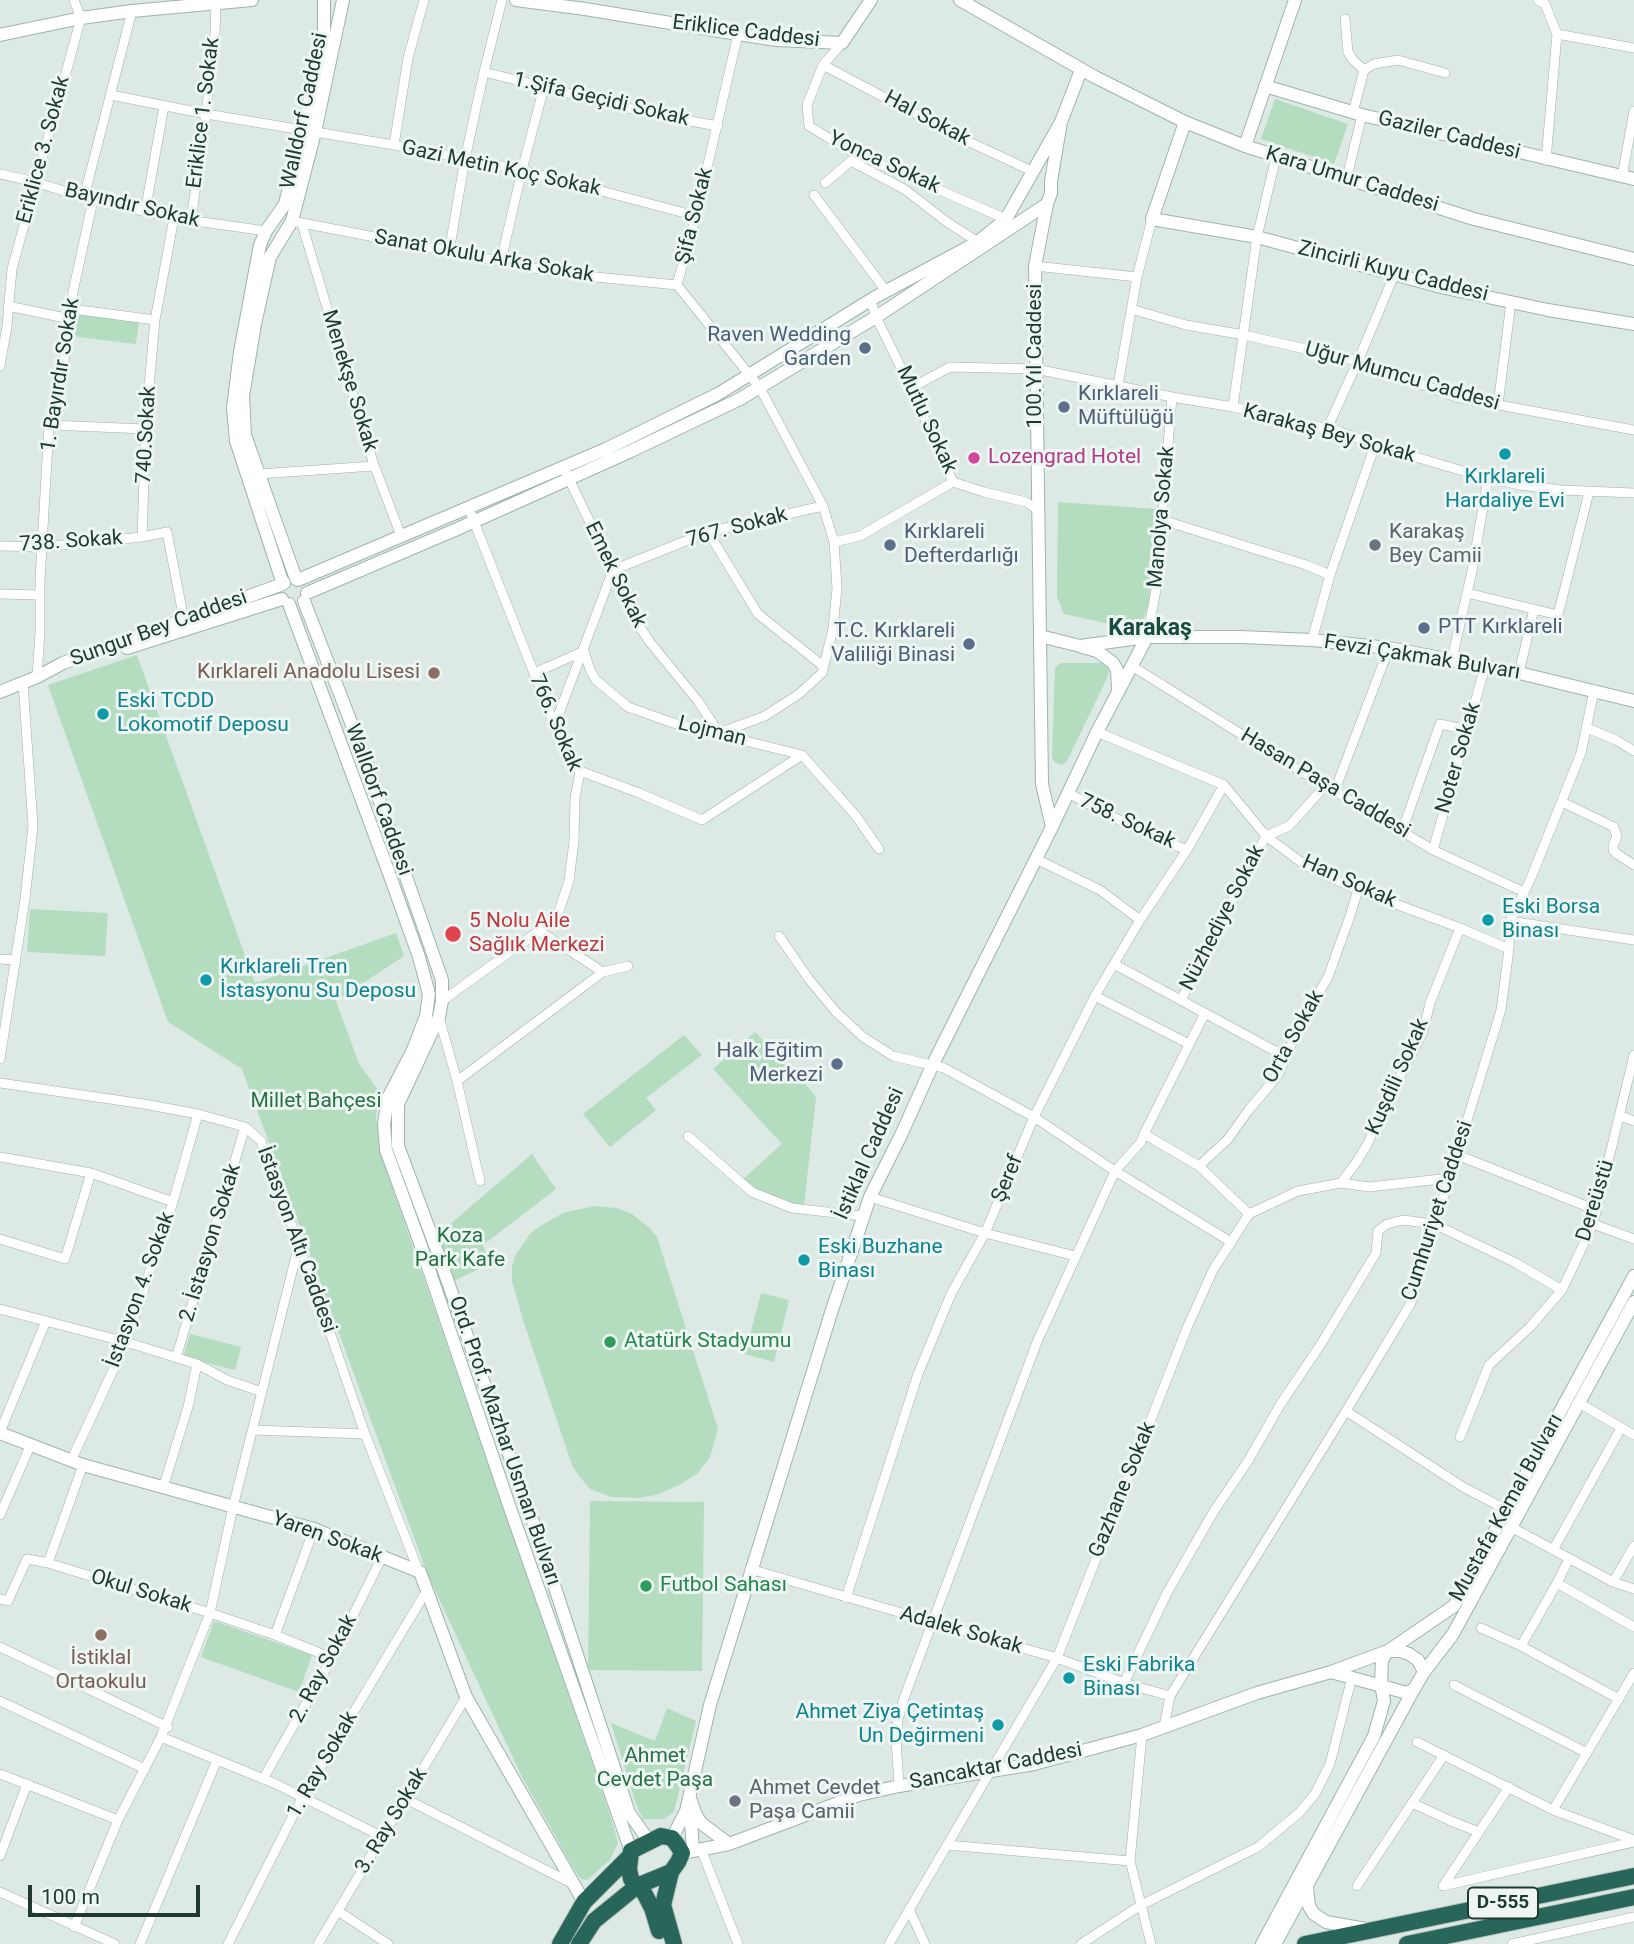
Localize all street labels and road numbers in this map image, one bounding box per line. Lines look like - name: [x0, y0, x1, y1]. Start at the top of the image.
- street label: Eriklice Caddesi: [671, 10, 821, 54]
- street label: Walldorf Caddesi: [276, 30, 334, 192]
- street label: Eriklice 1. Sokak: [182, 36, 226, 190]
- street label: 1.Şifa Geçidi Sokak: [511, 68, 691, 132]
- street label: Eriklice 3. Sokak: [12, 73, 76, 227]
- street label: Hal Sokak: [880, 86, 974, 152]
- street label: Gaziler Caddesi: [1375, 106, 1523, 166]
- street label: Yonca Sokak: [824, 126, 944, 200]
- street label: Gazi Metin Koç Sokak: [399, 136, 603, 202]
- street label: Kara Umur Caddesi: [1262, 142, 1442, 218]
- street label: Şifa Sokak: [671, 165, 719, 267]
- street label: Bayındır Sokak: [62, 178, 202, 234]
- street label: Sanat Okulu Arka Sokak: [372, 225, 596, 289]
- street label: Zincirli Kuyu Caddesi: [1295, 236, 1491, 308]
- street label: 100.Yıl Caddesi: [1023, 284, 1049, 428]
- street label: 1. Bayırdır Sokak: [36, 296, 86, 454]
- street label: Menekşe Sokak: [315, 307, 383, 455]
- street label: Uğur Mumcu Caddesi: [1302, 337, 1502, 417]
- street label: Mutlu Sokak: [890, 362, 962, 478]
- street label: 740.Sokak: [132, 385, 162, 485]
- street label: Karakaş Bey Sokak: [1240, 399, 1418, 469]
- street label: Manolya Sokak: [1143, 445, 1181, 589]
- street label: 767. Sokak: [684, 502, 790, 554]
- street label: Emek Sokak: [579, 518, 651, 632]
- street label: 738. Sokak: [19, 526, 123, 558]
- street label: Sungur Bey Caddesi: [67, 585, 251, 673]
- street label: Fevzi Çakmak Bulvarı: [1322, 630, 1522, 686]
- street label: 766. Sokak: [523, 671, 587, 775]
- street label: Noter Sokak: [1431, 700, 1487, 816]
- street label: Lojman: [675, 711, 749, 753]
- street label: Walldorf Caddesi: [339, 721, 417, 879]
- street label: Hasan Paşa Caddesi: [1236, 723, 1414, 845]
- street label: 758. Sokak: [1075, 789, 1179, 855]
- street label: Nüzhediye Sokak: [1175, 841, 1271, 995]
- street label: Han Sokak: [1298, 850, 1400, 914]
- street label: Orta Sokak: [1258, 986, 1330, 1088]
- street label: Kuşdili Sokak: [1361, 1015, 1435, 1139]
- street label: İstiklal Caddesi: [830, 1084, 910, 1224]
- street label: Cumhuriyet Caddesi: [1397, 1118, 1479, 1304]
- street label: İstasyon Altı Caddesi: [251, 1144, 341, 1336]
- street label: Şeref: [987, 1152, 1029, 1206]
- street label: Dereüstü: [1572, 1157, 1620, 1245]
- street label: 2. İstasyon Sokak: [175, 1161, 247, 1325]
- street label: İstasyon 4. Sokak: [101, 1209, 181, 1371]
- street label: Ord. Prof. Mazhar Usman Bulvarı: [443, 1293, 565, 1589]
- street label: Mustafa Kemal Bulvarı: [1445, 1410, 1569, 1606]
- street label: Gazhane Sokak: [1084, 1418, 1162, 1562]
- street label: Yaren Sokak: [269, 1506, 385, 1570]
- street label: Okul Sokak: [88, 1565, 194, 1619]
- street label: Adalek Sokak: [897, 1601, 1025, 1661]
- street label: 2. Ray Sokak: [285, 1611, 363, 1727]
- street label: 1. Ray Sokak: [282, 1707, 364, 1823]
- street label: Sancaktar Caddesi: [908, 1738, 1084, 1796]
- street label: 3. Ray Sokak: [351, 1763, 433, 1879]
- road number: D-555: [1468, 1887, 1538, 1918]

